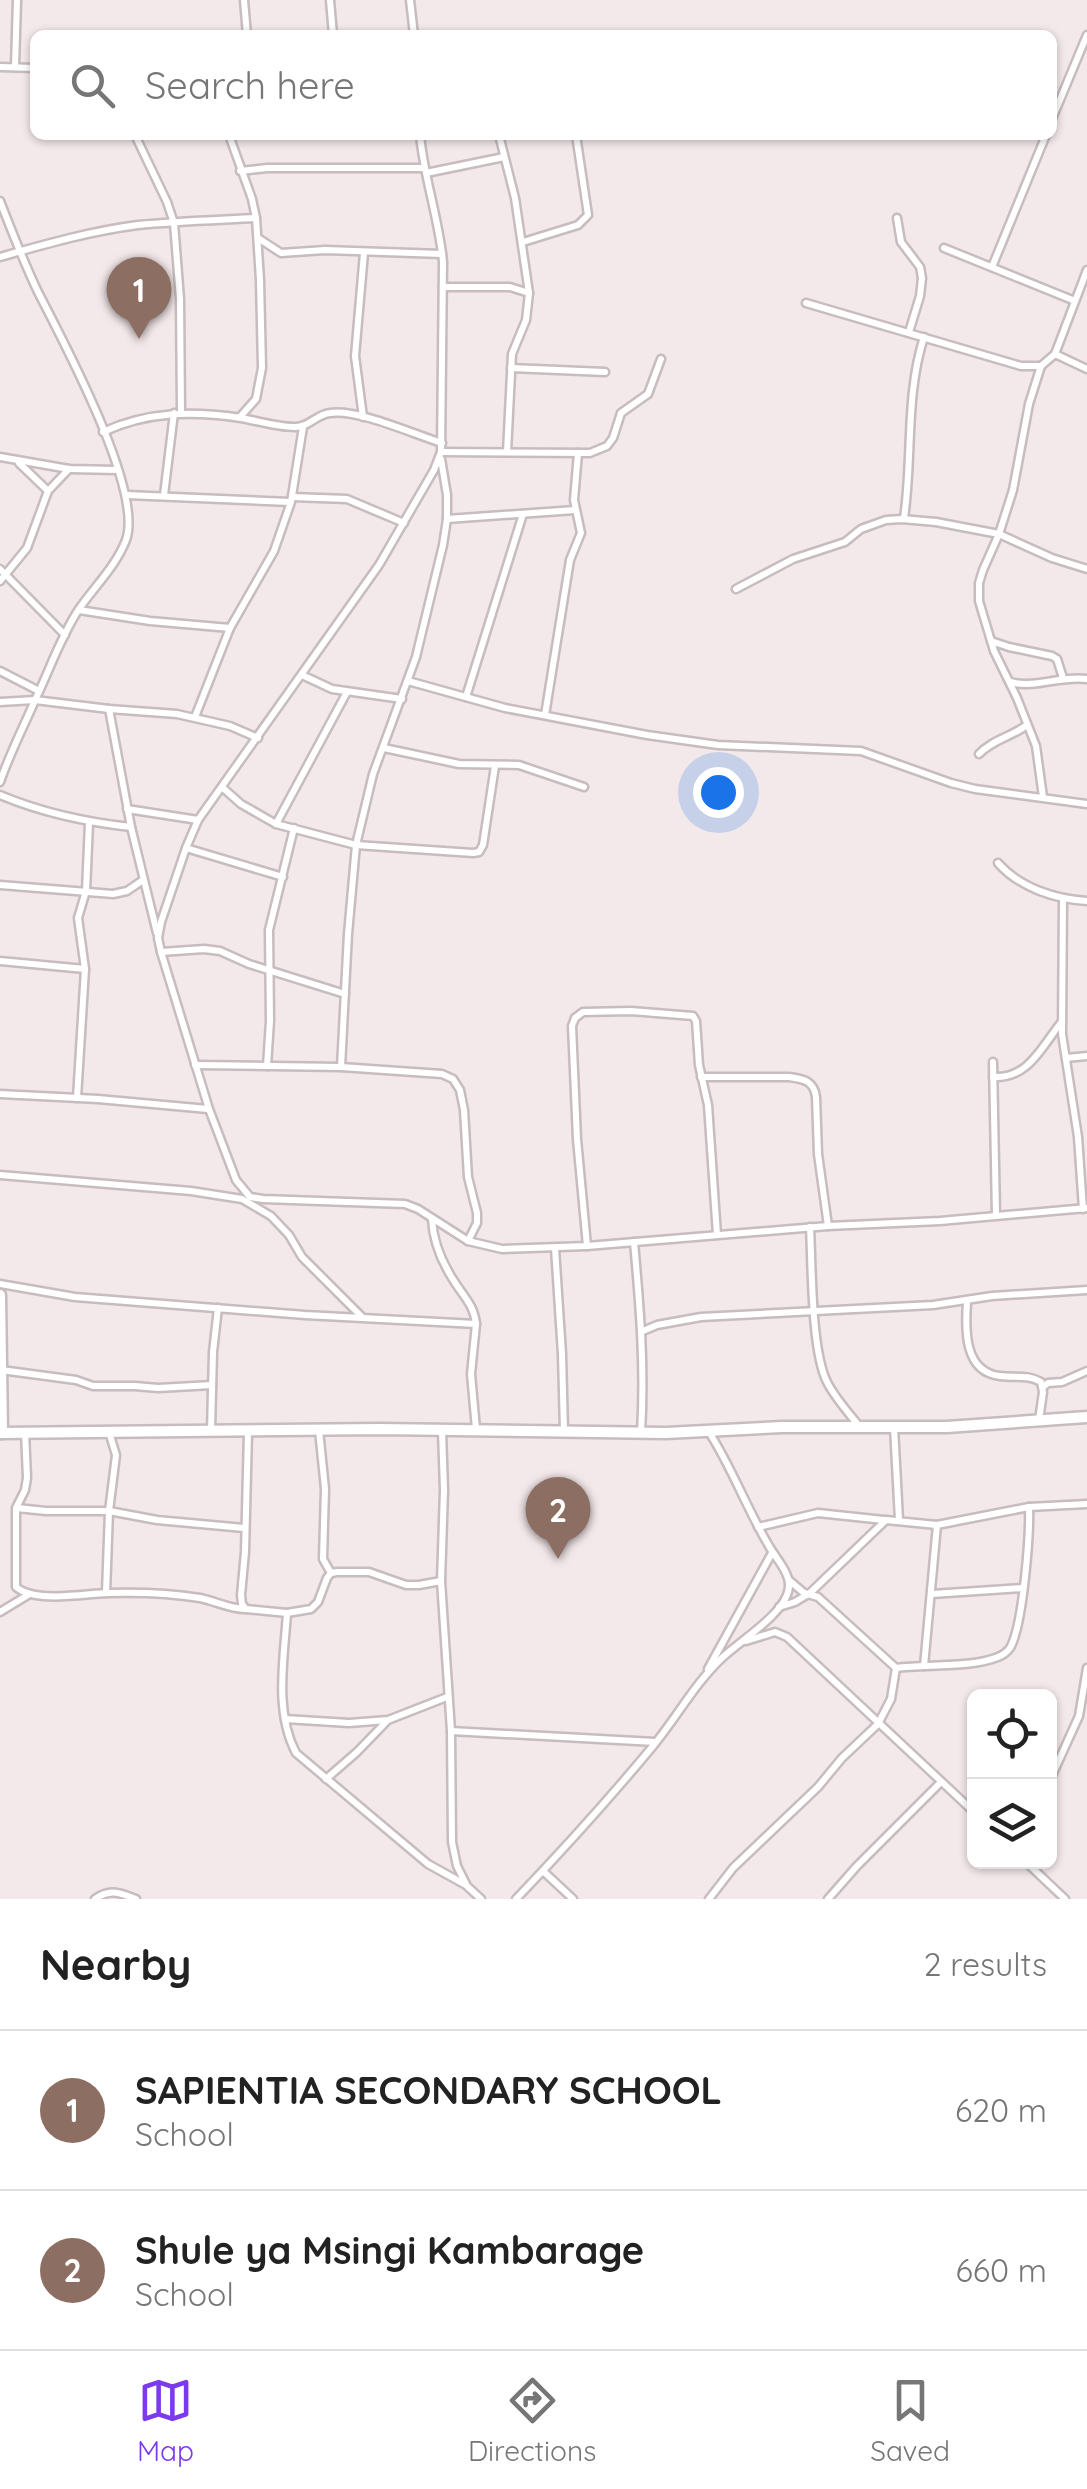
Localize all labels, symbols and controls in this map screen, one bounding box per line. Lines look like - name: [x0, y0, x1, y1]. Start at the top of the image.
- search box: [30, 30, 1057, 140]
- icon: search: [65, 58, 120, 113]
- text: Search here: [145, 61, 355, 109]
- pin: 1: [106, 256, 172, 339]
- your location: [693, 767, 744, 818]
- pin: 2: [526, 1476, 590, 1559]
- map controls: [967, 1689, 1057, 1869]
- button: locate: [967, 1689, 1057, 1779]
- button: layers: [967, 1779, 1057, 1869]
- text: Nearby: [40, 1938, 191, 1991]
- text: 2 results: [924, 1944, 1047, 1984]
- text: SAPIENTIA SECONDARY SCHOOL: [135, 2066, 722, 2114]
- text: 1: [66, 2090, 79, 2130]
- text: 620 m: [955, 2090, 1047, 2130]
- text: School: [135, 2114, 234, 2154]
- text: Shule ya Msingi Kambarage: [135, 2226, 644, 2274]
- text: 2: [63, 2250, 82, 2290]
- text: 660 m: [956, 2250, 1047, 2290]
- text: School: [135, 2274, 234, 2314]
- tab: Map: [137, 2373, 194, 2468]
- tab: Directions: [468, 2373, 596, 2468]
- tab: Saved: [870, 2373, 950, 2468]

